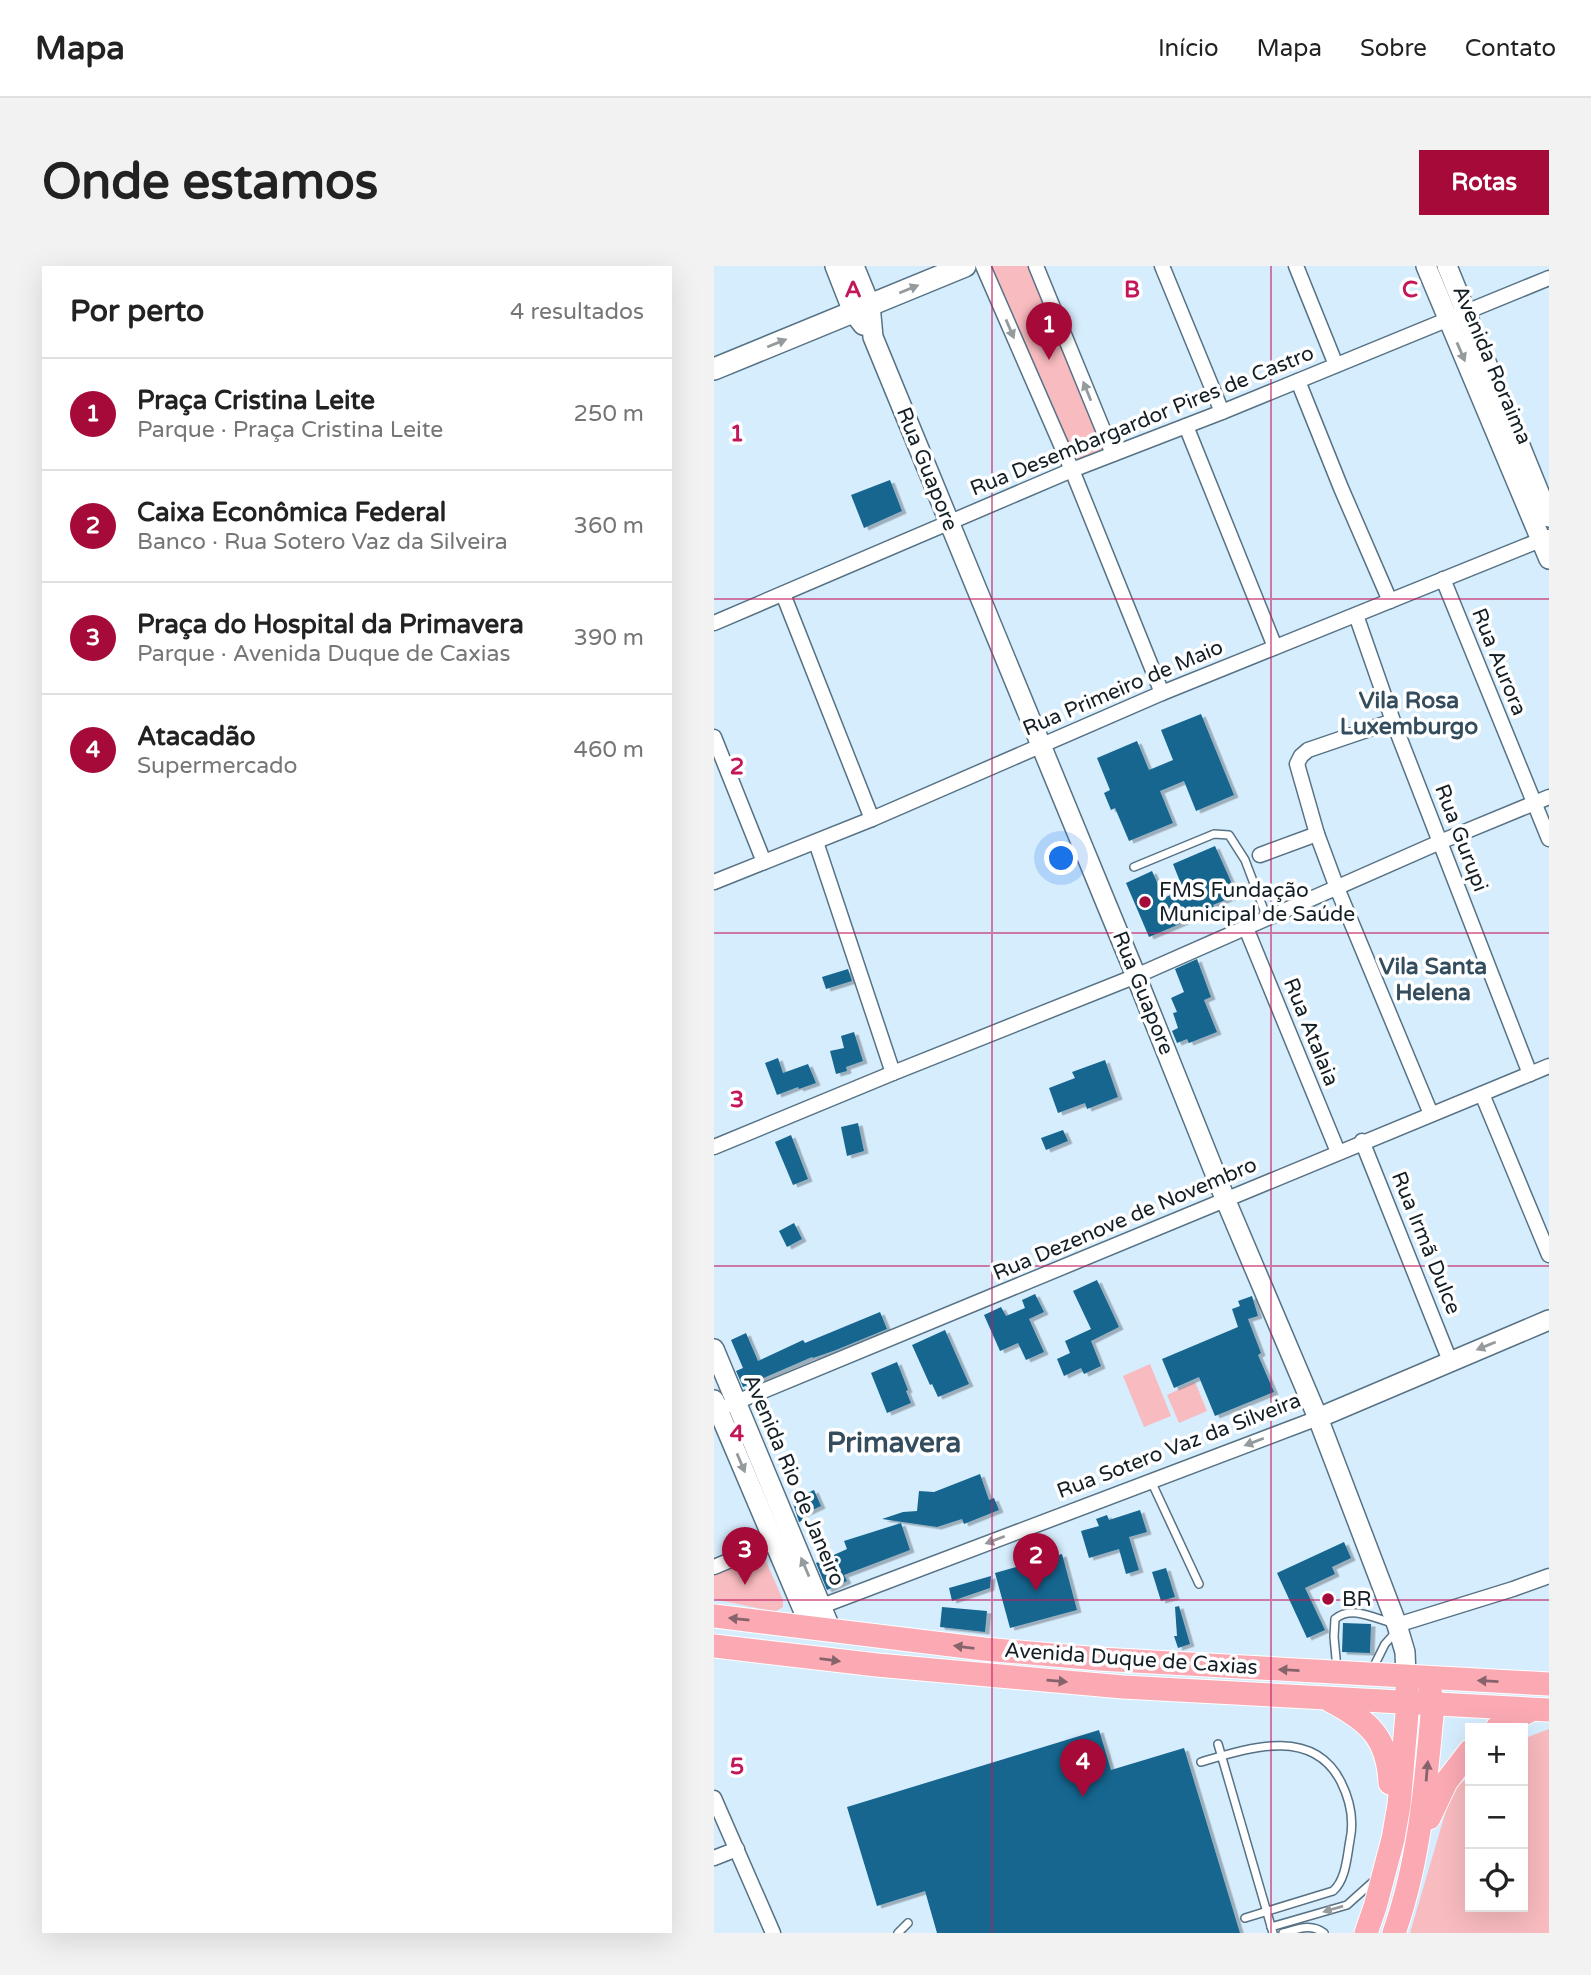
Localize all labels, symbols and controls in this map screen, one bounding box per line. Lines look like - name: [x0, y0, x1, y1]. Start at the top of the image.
- text: Mapa: [35, 29, 125, 68]
- text: Início: [1158, 34, 1219, 63]
- text: Mapa: [1257, 34, 1322, 63]
- text: Sobre: [1360, 34, 1427, 63]
- text: Contato: [1465, 34, 1556, 63]
- button: Rotas: [1419, 150, 1549, 215]
- text: Onde estamos: [42, 153, 378, 212]
- text: A: [844, 276, 862, 304]
- text: B: [1124, 276, 1140, 304]
- text: C: [1402, 276, 1418, 304]
- street label: Avenida Roraima: [1447, 282, 1537, 448]
- one-way arrow: [899, 283, 919, 295]
- text: Por perto: [70, 293, 204, 330]
- text: 4 resultados: [510, 298, 644, 326]
- pin: 1: [1026, 302, 1072, 360]
- one-way arrow: [1005, 318, 1016, 339]
- one-way arrow: [767, 337, 788, 348]
- street label: Rua Desembargardor Pires de Castro: [967, 340, 1317, 502]
- one-way arrow: [1455, 342, 1467, 362]
- one-way arrow: [1082, 380, 1093, 401]
- text: Praça Cristina Leite: [137, 385, 375, 416]
- text: 1: [86, 400, 100, 428]
- text: 250 m: [574, 400, 644, 428]
- street label: Rua Guapore: [891, 404, 963, 535]
- text: Parque · Praça Cristina Leite: [137, 416, 443, 444]
- text: 1: [730, 420, 744, 448]
- text: Caixa Econômica Federal: [137, 497, 446, 528]
- text: 2: [86, 512, 100, 540]
- text: 360 m: [574, 512, 644, 540]
- text: Banco · Rua Sotero Vaz da Silveira: [137, 528, 508, 556]
- street label: Rua Aurora: [1466, 605, 1532, 719]
- text: Praça do Hospital da Primavera: [137, 609, 524, 640]
- text: 3: [86, 624, 100, 652]
- text: 390 m: [574, 624, 644, 652]
- street label: Rua Primeiro de Maio: [1019, 634, 1227, 742]
- text: Parque · Avenida Duque de Caxias: [137, 640, 510, 668]
- district label: Vila Rosa Luxemburgo: [1340, 687, 1478, 741]
- text: Atacadão: [137, 721, 256, 752]
- text: 4: [86, 736, 100, 764]
- text: 460 m: [574, 736, 644, 764]
- text: Supermercado: [137, 752, 298, 780]
- text: 2: [730, 753, 744, 781]
- street label: Rua Gurupi: [1429, 781, 1493, 895]
- your location: [1044, 841, 1078, 875]
- place label: FMS Fundação Municipal de Saúde: [1159, 878, 1355, 927]
- marker: FMS Fundação Municipal de Saúde: [1137, 894, 1153, 910]
- street label: Rua Guapore: [1107, 928, 1179, 1059]
- district label: Vila Santa Helena: [1379, 953, 1487, 1007]
- street label: Rua Atalaia: [1278, 974, 1344, 1090]
- text: 3: [730, 1086, 744, 1114]
- street label: Rua Dezenove de Novembro: [989, 1152, 1261, 1286]
- street label: Rua Irmã Dulce: [1386, 1168, 1466, 1318]
- one-way arrow: [1476, 1340, 1496, 1352]
- street label: Avenida Rio de Janeiro: [738, 1370, 850, 1590]
- street label: Rua Sotero Vaz da Silveira: [1054, 1388, 1304, 1504]
- text: 4: [730, 1420, 745, 1448]
- district label: Primavera: [827, 1426, 961, 1460]
- one-way arrow: [1243, 1437, 1264, 1448]
- one-way arrow: [735, 1453, 747, 1473]
- pin: 3: [722, 1527, 768, 1585]
- pin: 2: [1013, 1533, 1059, 1591]
- one-way arrow: [985, 1535, 1006, 1546]
- one-way arrow: [799, 1557, 811, 1577]
- place label: BR: [1342, 1587, 1372, 1612]
- marker: BR: [1320, 1591, 1336, 1607]
- one-way arrow: [727, 1613, 749, 1624]
- street label: Avenida Duque de Caxias: [1004, 1638, 1258, 1680]
- one-way arrow: [953, 1641, 975, 1652]
- one-way arrow: [820, 1654, 842, 1665]
- one-way arrow: [1278, 1664, 1300, 1675]
- one-way arrow: [1477, 1675, 1499, 1686]
- one-way arrow: [1046, 1676, 1068, 1687]
- map controls: [1465, 1723, 1528, 1912]
- button: +: [1465, 1723, 1528, 1786]
- pin: 4: [1060, 1739, 1106, 1797]
- text: 5: [730, 1753, 744, 1781]
- one-way arrow: [1422, 1760, 1433, 1782]
- button: −: [1465, 1786, 1528, 1849]
- button: locate: [1465, 1849, 1528, 1912]
- one-way arrow: [1322, 1904, 1344, 1915]

